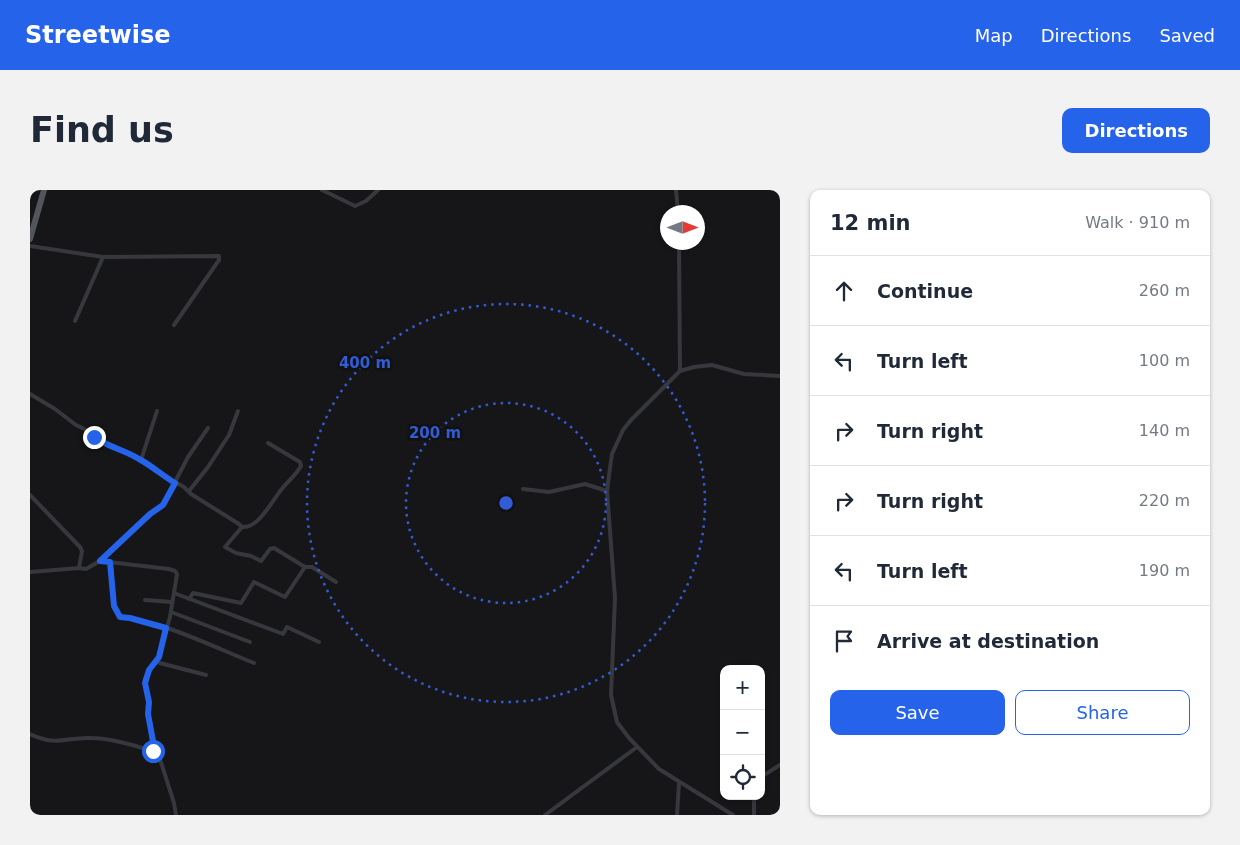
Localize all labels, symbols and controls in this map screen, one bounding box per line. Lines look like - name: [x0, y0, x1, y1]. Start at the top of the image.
- text: Streetwise: [25, 21, 171, 49]
- text: Map: [975, 25, 1013, 46]
- text: Directions: [1041, 25, 1131, 46]
- text: Saved: [1159, 25, 1215, 46]
- button: Directions: [1062, 108, 1210, 153]
- text: Find us: [30, 110, 174, 150]
- north arrow: [660, 205, 705, 250]
- text: 12 min: [830, 211, 911, 235]
- text: Walk · 910 m: [1085, 213, 1190, 232]
- icon: ahead: [830, 277, 858, 305]
- text: Continue: [877, 280, 973, 302]
- text: 260 m: [1139, 281, 1190, 300]
- icon: left: [830, 347, 858, 375]
- text: Turn left: [877, 350, 968, 372]
- text: 100 m: [1139, 351, 1190, 370]
- text: 400 m: [339, 354, 391, 372]
- icon: right: [830, 417, 858, 445]
- text: Turn right: [877, 420, 983, 442]
- text: 140 m: [1139, 421, 1190, 440]
- text: 200 m: [409, 424, 461, 442]
- route end: [83, 426, 106, 449]
- icon: right: [830, 487, 858, 515]
- text: Turn right: [877, 490, 983, 512]
- text: 220 m: [1139, 491, 1190, 510]
- centre of rings: [497, 494, 515, 512]
- icon: left: [830, 557, 858, 585]
- text: Turn left: [877, 560, 968, 582]
- text: 190 m: [1139, 561, 1190, 580]
- icon: arrive: [830, 627, 858, 655]
- text: Arrive at destination: [877, 630, 1099, 652]
- map controls: [720, 665, 765, 800]
- button: +: [720, 665, 765, 710]
- button: Save: [830, 690, 1005, 735]
- button: Share: [1015, 690, 1190, 735]
- button: −: [720, 710, 765, 755]
- route start: [142, 740, 165, 763]
- button: locate: [720, 755, 765, 800]

